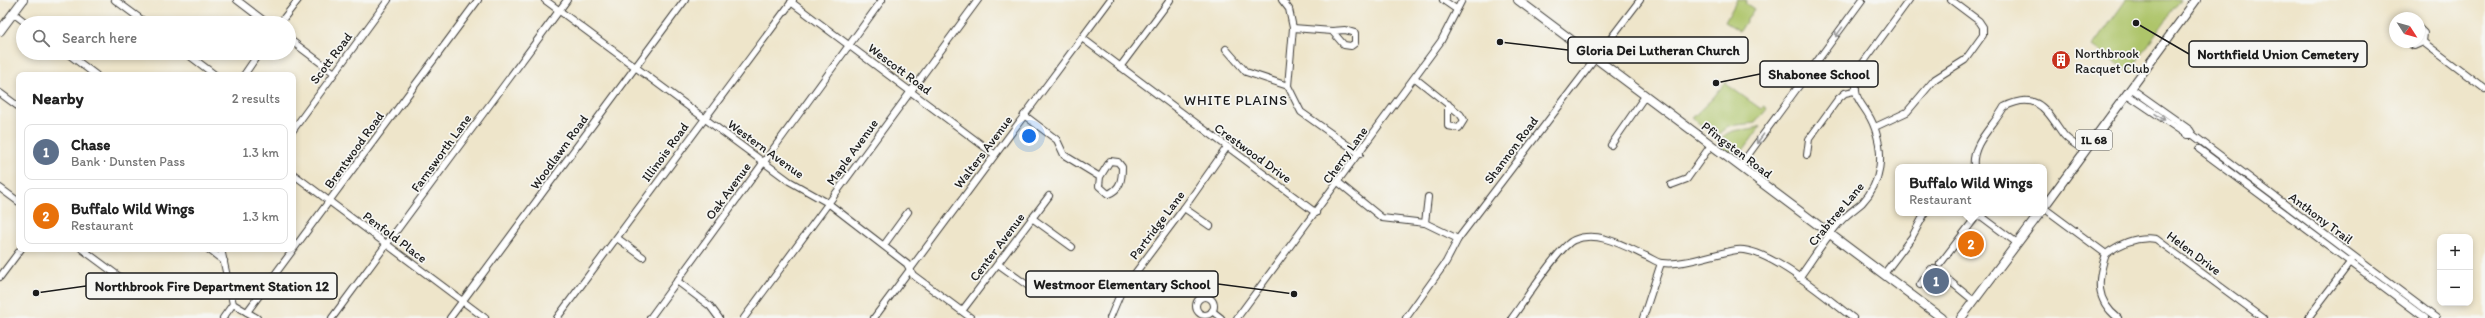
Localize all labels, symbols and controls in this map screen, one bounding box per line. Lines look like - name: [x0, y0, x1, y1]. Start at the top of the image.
- north arrow: [2389, 12, 2425, 48]
- search box: [16, 16, 296, 60]
- one-way arrow: [1835, 26, 1843, 37]
- icon: search: [30, 27, 52, 49]
- text: Search here: [62, 29, 137, 47]
- street label: Scott Road: [307, 29, 355, 87]
- callout: Gloria Dei Lutheran Church: [1568, 37, 1748, 63]
- street label: Wescott Road: [865, 40, 935, 98]
- callout: Northfield Union Cemetery: [2189, 41, 2367, 67]
- text: Gloria Dei Lutheran Church: [1576, 42, 1741, 59]
- place label: Northbrook Racquet Club: [2075, 46, 2150, 76]
- text: Northfield Union Cemetery: [2197, 46, 2359, 63]
- building icon: Northbrook Racquet Club: [2050, 49, 2072, 71]
- callout: Shabonee School: [1760, 61, 1878, 87]
- text: Shabonee School: [1768, 66, 1871, 83]
- text: Nearby: [32, 88, 84, 108]
- text: 2 results: [232, 91, 280, 106]
- district label: WHITE PLAINS: [1184, 92, 1288, 109]
- street label: Brentwood Road: [321, 109, 387, 191]
- street label: Farnsworth Lane: [408, 111, 474, 195]
- street label: Woodlawn Road: [527, 112, 591, 192]
- street label: Walters Avenue: [951, 113, 1015, 191]
- street label: Shannon Road: [1481, 113, 1541, 187]
- one-way arrow: [2154, 113, 2165, 121]
- street label: Western Avenue: [725, 116, 807, 182]
- street label: Maple Avenue: [823, 116, 881, 188]
- street label: Pfingsten Road: [1699, 119, 1775, 181]
- street label: Illinois Road: [639, 120, 691, 184]
- street label: Crestwood Drive: [1212, 120, 1294, 186]
- street label: Cherry Lane: [1319, 124, 1371, 186]
- your location: [1019, 126, 1039, 146]
- road number: IL 68: [2076, 130, 2112, 150]
- one-way arrow: [1755, 134, 1764, 145]
- text: Chase: [71, 136, 110, 154]
- text: 1: [43, 145, 49, 160]
- text: 1.3 km: [243, 145, 279, 160]
- text: Bank · Dunsten Pass: [71, 154, 185, 169]
- street label: Oak Avenue: [702, 159, 754, 223]
- popup: [1895, 164, 2047, 216]
- text: Buffalo Wild Wings: [1909, 174, 2033, 192]
- street label: Crabtree Lane: [1805, 179, 1867, 249]
- street label: Partridge Lane: [1126, 188, 1188, 262]
- street label: Anthony Trail: [2286, 189, 2356, 247]
- text: Restaurant: [1909, 192, 1972, 207]
- text: Buffalo Wild Wings: [71, 200, 194, 218]
- street label: Penfold Place: [360, 208, 430, 266]
- text: 2: [43, 209, 49, 224]
- text: 1.3 km: [243, 209, 279, 224]
- street label: Center Avenue: [966, 210, 1028, 284]
- text: Restaurant: [71, 218, 133, 233]
- street label: Helen Drive: [2164, 228, 2224, 278]
- pin: 2: [1958, 229, 1984, 259]
- map controls: [2437, 234, 2473, 306]
- button: +: [2437, 234, 2473, 270]
- pin: 1: [1923, 266, 1949, 296]
- button: −: [2437, 270, 2473, 306]
- callout: Westmoor Elementary School: [1026, 271, 1218, 297]
- callout: Northbrook Fire Department Station 12: [86, 273, 337, 299]
- text: Westmoor Elementary School: [1034, 276, 1211, 293]
- text: Northbrook Fire Department Station 12: [95, 278, 330, 295]

